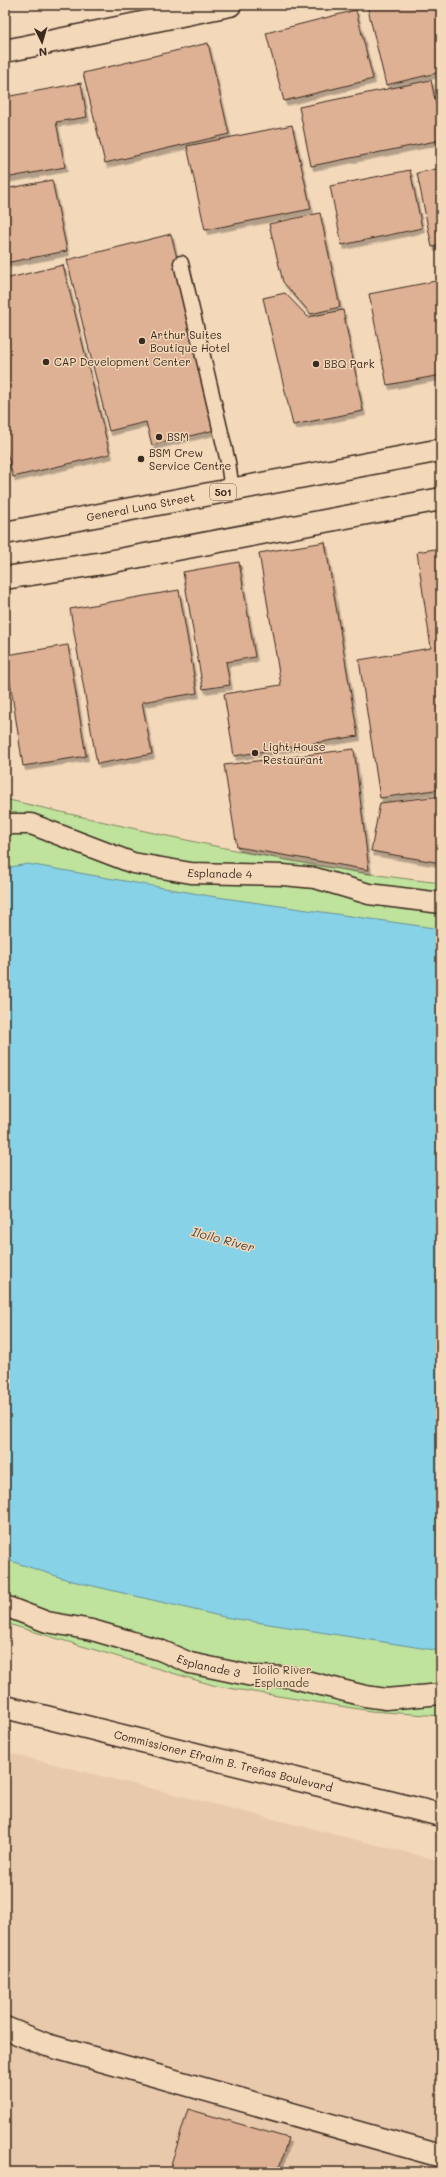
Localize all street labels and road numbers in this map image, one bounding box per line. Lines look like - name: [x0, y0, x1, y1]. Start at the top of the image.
- road number: 501: [210, 484, 236, 500]
- street label: General Luna Street: [85, 489, 196, 524]
- street label: Esplanade 4: [186, 865, 253, 881]
- street label: Esplanade 3: [175, 1650, 242, 1680]
- street label: Commissioner Efraim B. Treñas Boulevard: [113, 1726, 334, 1795]

